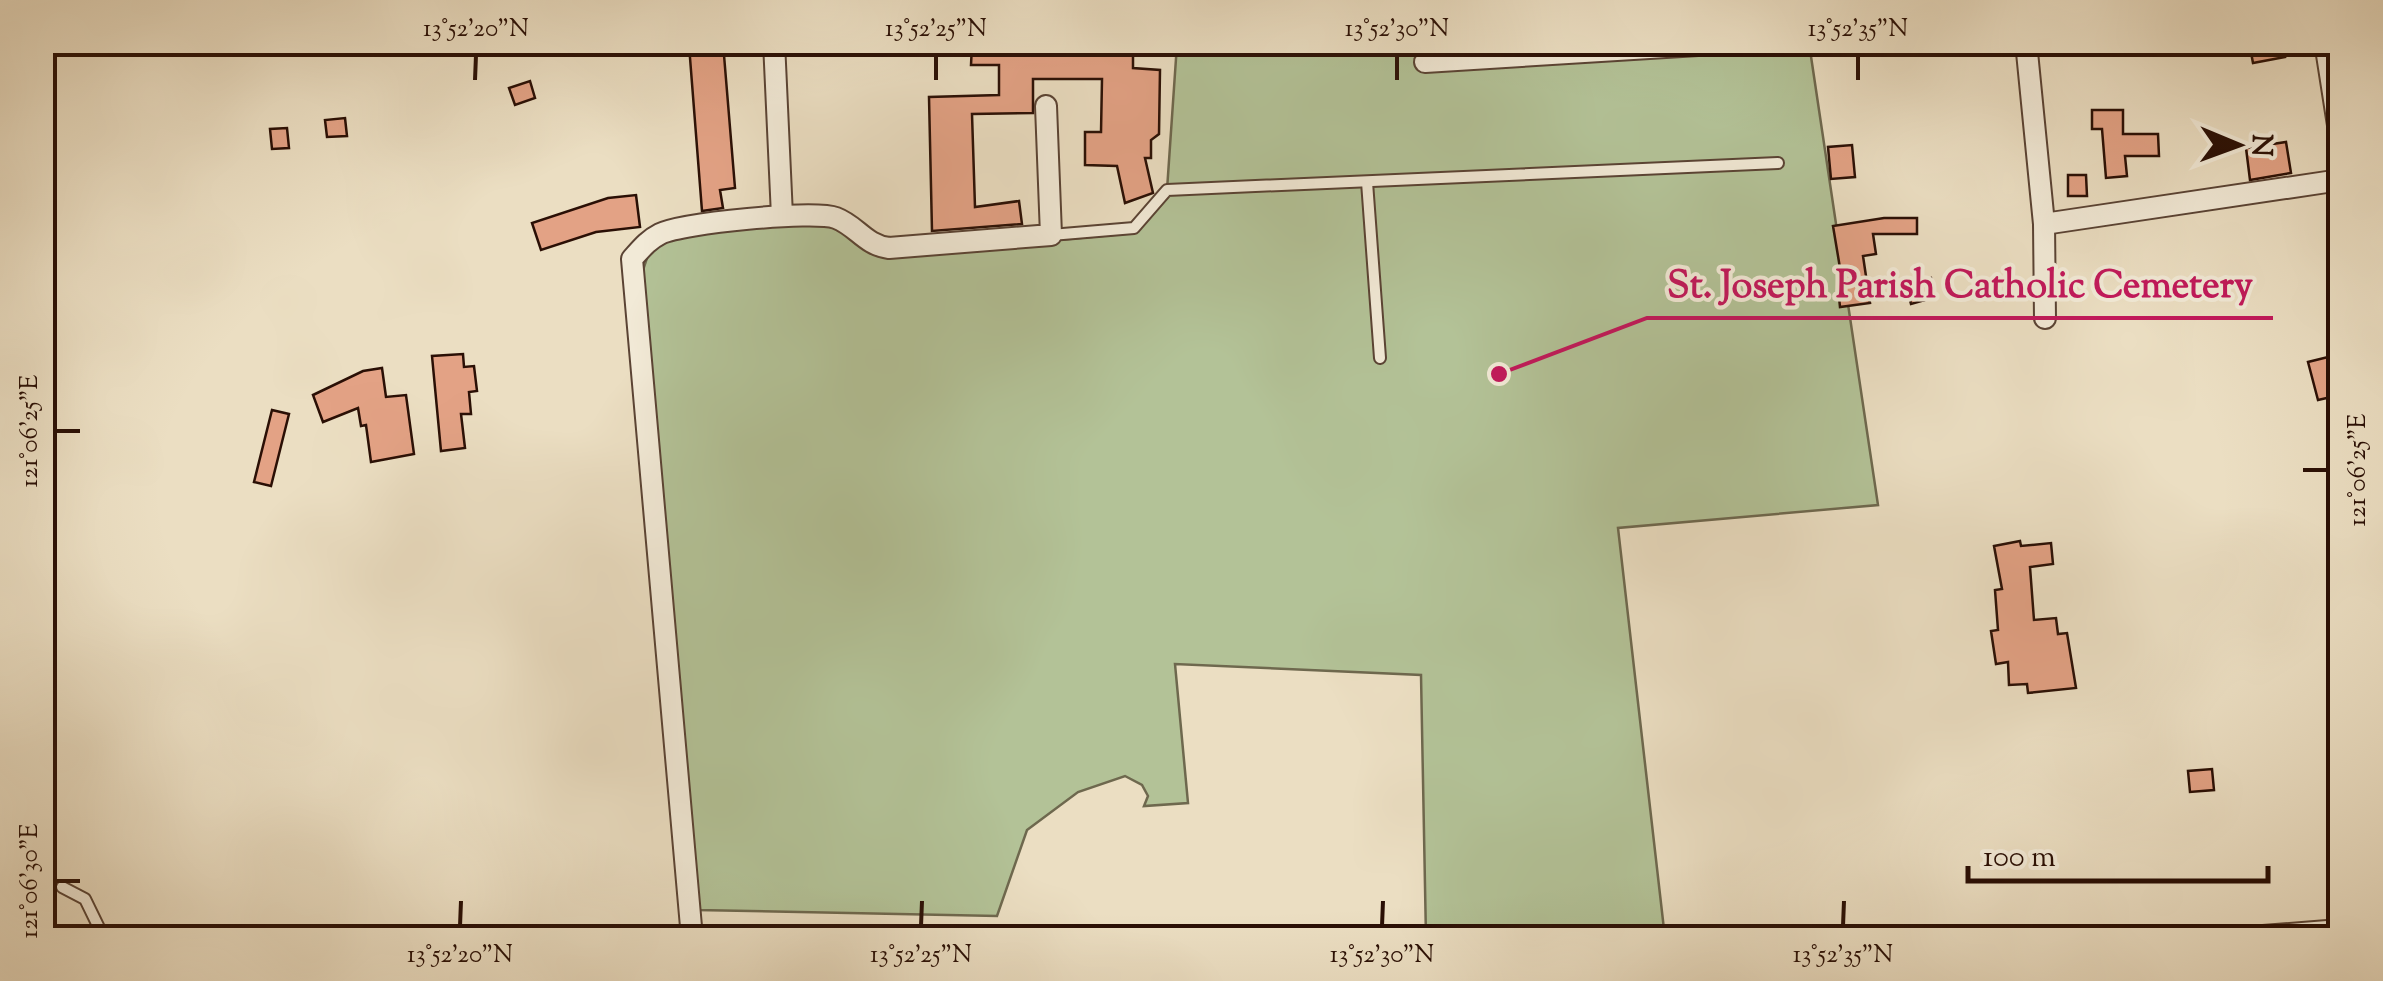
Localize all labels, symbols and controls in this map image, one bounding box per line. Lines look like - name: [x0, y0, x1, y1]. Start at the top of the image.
- text: 13°52'20"N: [423, 12, 529, 48]
- text: 13°52'25"N: [885, 12, 987, 48]
- text: 13°52'30"N: [1345, 12, 1449, 48]
- text: 13°52'35"N: [1808, 12, 1908, 48]
- north arrow: [2188, 95, 2288, 195]
- text: N: [2240, 134, 2280, 157]
- callout: St. Joseph Parish Catholic Cemetery: [1647, 250, 2273, 318]
- text: St. Joseph Parish Catholic Cemetery: [1667, 261, 2253, 315]
- text: 121°06'25"E: [13, 375, 49, 487]
- text: 121°06'25"E: [2341, 414, 2377, 526]
- scale bar: [1968, 821, 2268, 883]
- text: 121°06'30"E: [13, 823, 49, 939]
- text: 100 m: [1983, 837, 2056, 880]
- text: 13°52'20"N: [407, 938, 513, 974]
- text: 13°52'25"N: [870, 938, 972, 974]
- text: 13°52'30"N: [1330, 938, 1434, 974]
- text: 13°52'35"N: [1793, 938, 1893, 974]

